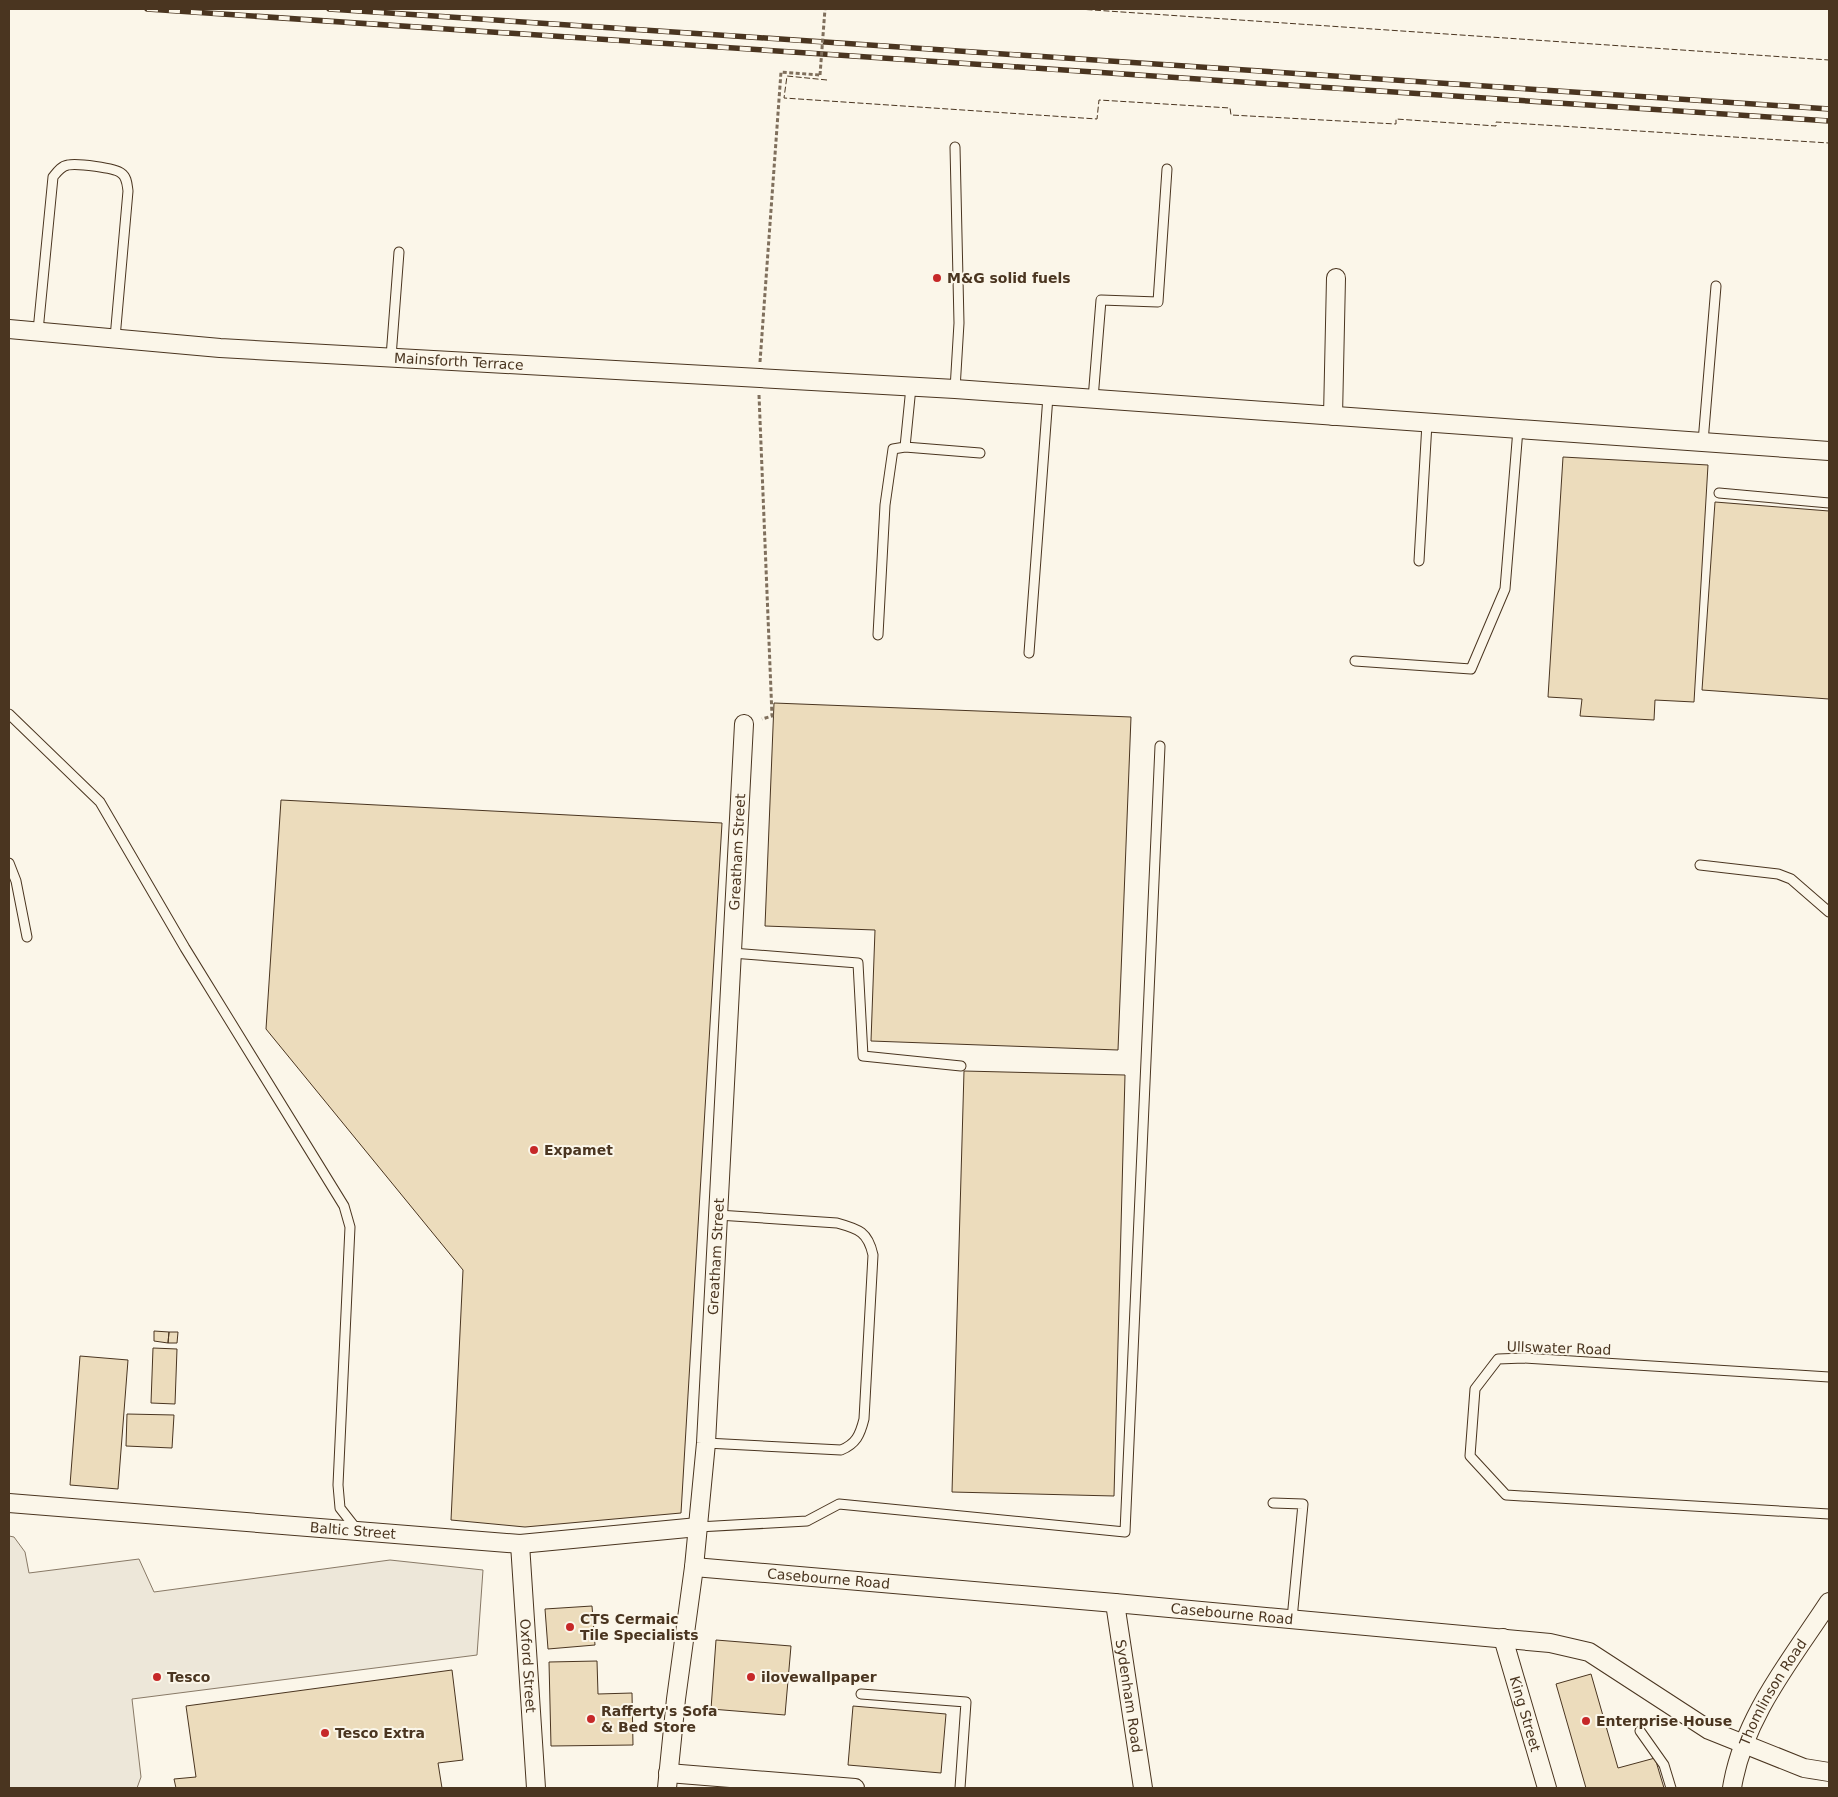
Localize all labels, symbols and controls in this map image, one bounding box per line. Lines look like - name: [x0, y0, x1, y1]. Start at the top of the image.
- place label: M&G solid fuels: [947, 270, 1071, 286]
- marker: M&G solid fuels: [931, 272, 943, 284]
- street label: Mainsforth Terrace: [393, 350, 524, 373]
- street label: Greatham Street: [726, 793, 748, 911]
- place label: Expamet: [544, 1142, 613, 1158]
- marker: Expamet: [528, 1144, 540, 1156]
- street label: Greatham Street: [705, 1197, 727, 1315]
- street label: Ullswater Road: [1506, 1338, 1612, 1358]
- street label: Baltic Street: [309, 1519, 397, 1542]
- street label: Casebourne Road: [766, 1565, 891, 1592]
- street label: Casebourne Road: [1170, 1600, 1294, 1627]
- place label: CTS Cermaic Tile Specialists: [580, 1611, 699, 1643]
- street label: Oxford Street: [517, 1618, 539, 1714]
- marker: CTS Cermaic Tile Specialists: [564, 1621, 576, 1633]
- street label: Thomlinson Road: [1736, 1636, 1810, 1749]
- street label: Sydenham Road: [1113, 1638, 1146, 1754]
- place label: Tesco: [167, 1669, 211, 1685]
- place label: ilovewallpaper: [761, 1669, 877, 1685]
- marker: Tesco: [151, 1671, 163, 1683]
- marker: ilovewallpaper: [745, 1671, 757, 1683]
- street label: King Street: [1507, 1674, 1544, 1754]
- place label: Rafferty's Sofa & Bed Store: [601, 1703, 718, 1735]
- marker: Rafferty's Sofa & Bed Store: [585, 1713, 597, 1725]
- place label: Enterprise House: [1596, 1713, 1732, 1729]
- marker: Enterprise House: [1580, 1715, 1592, 1727]
- place label: Tesco Extra: [335, 1725, 425, 1741]
- marker: Tesco Extra: [319, 1727, 331, 1739]

